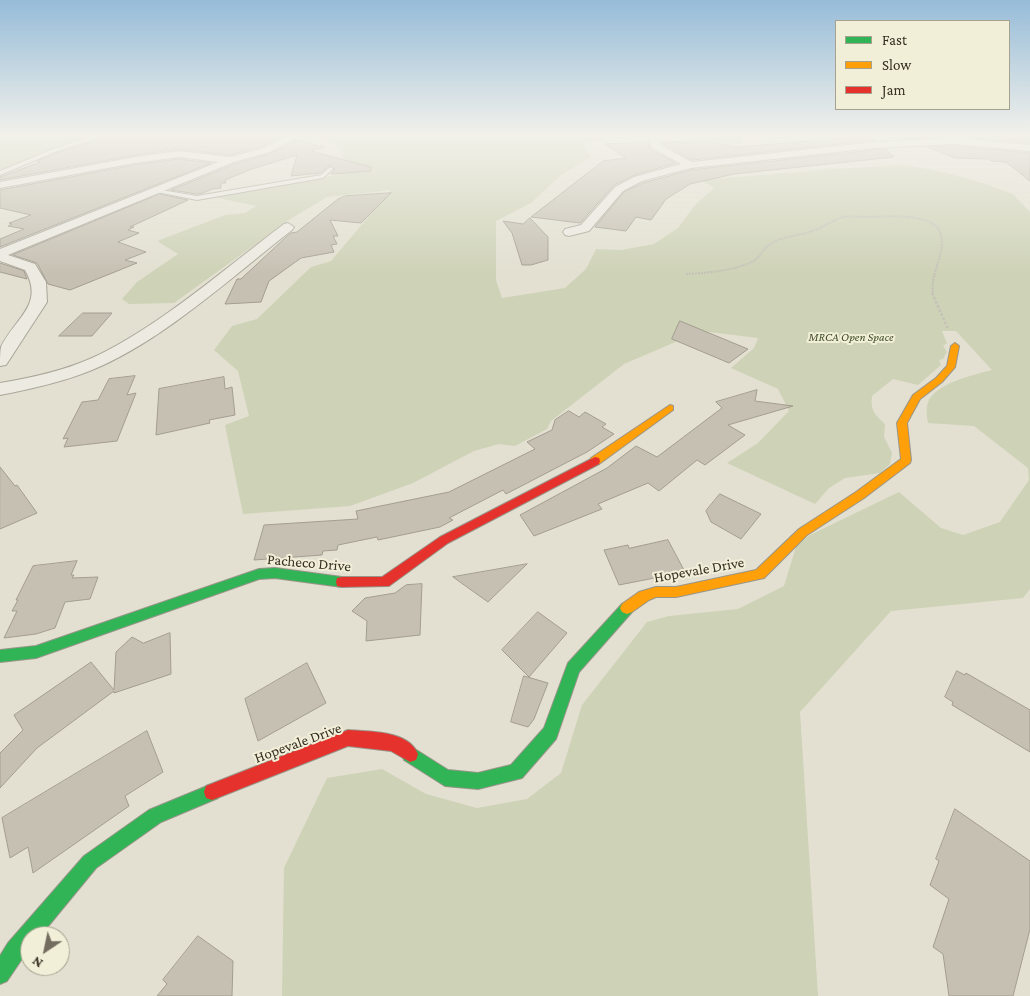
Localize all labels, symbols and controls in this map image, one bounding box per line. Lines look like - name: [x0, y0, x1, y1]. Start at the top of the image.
- legend: [835, 20, 1010, 110]
- text: Fast: [882, 32, 907, 48]
- text: Slow: [882, 57, 911, 73]
- text: Jam: [882, 82, 905, 98]
- park label: MRCA Open Space: [809, 330, 893, 344]
- street label: Pacheco Drive: [266, 550, 352, 576]
- street label: Hopevale Drive: [652, 553, 746, 587]
- street label: Hopevale Drive: [252, 719, 344, 767]
- north arrow: [20, 926, 70, 976]
- text: N: [29, 953, 46, 972]

